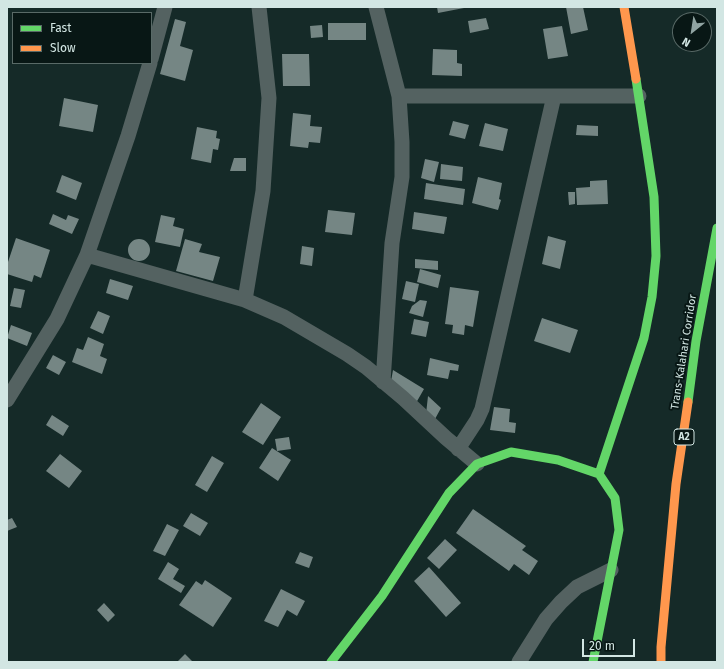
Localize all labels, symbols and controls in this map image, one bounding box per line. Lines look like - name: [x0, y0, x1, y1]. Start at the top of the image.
- legend: [12, 12, 152, 64]
- north arrow: [672, 12, 712, 52]
- text: Fast: [50, 21, 72, 35]
- text: N: [680, 35, 693, 49]
- text: Slow: [50, 41, 76, 55]
- street label: Trans-Kalahari Corridor: [668, 293, 700, 411]
- road number: A2: [674, 429, 694, 445]
- scale bar: [584, 631, 637, 657]
- text: 20 m: [589, 639, 615, 653]

